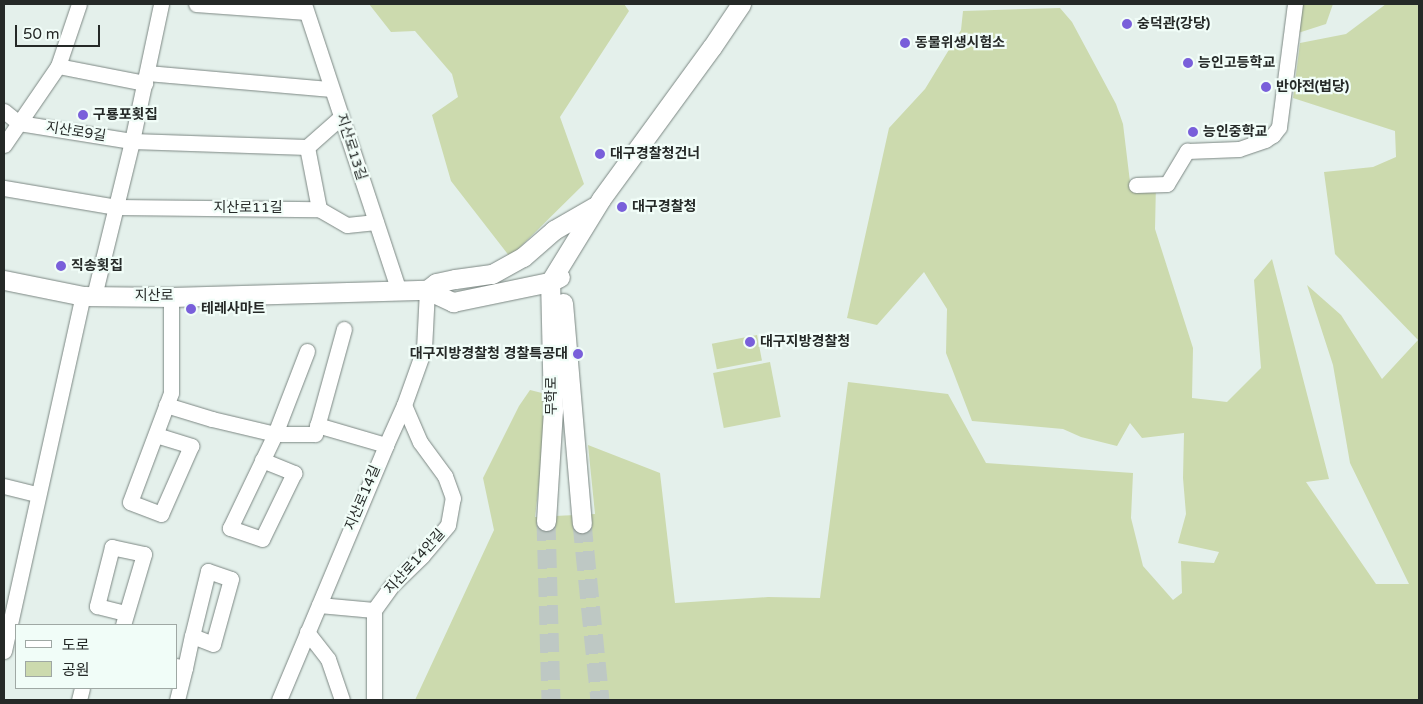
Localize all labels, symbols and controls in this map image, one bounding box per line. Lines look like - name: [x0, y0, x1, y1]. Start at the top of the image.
- scale bar: [18, 15, 102, 47]
- place label: 숭덕관(강당): [1137, 16, 1210, 32]
- marker: 숭덕관(강당): [1121, 18, 1133, 30]
- text: 50 m: [23, 25, 60, 43]
- place label: 동물위생시험소: [915, 35, 1005, 51]
- marker: 동물위생시험소: [899, 37, 911, 49]
- place label: 능인고등학교: [1198, 55, 1275, 71]
- marker: 능인고등학교: [1182, 57, 1194, 69]
- place label: 반야전(법당): [1276, 79, 1349, 95]
- marker: 반야전(법당): [1260, 81, 1272, 93]
- place label: 구룡포횟집: [93, 107, 157, 123]
- marker: 구룡포횟집: [77, 109, 89, 121]
- street label: 지산로13길: [332, 112, 370, 182]
- street label: 지산로9길: [45, 119, 107, 145]
- place label: 능인중학교: [1203, 124, 1267, 140]
- marker: 능인중학교: [1187, 126, 1199, 138]
- place label: 대구경찰청건너: [610, 146, 700, 162]
- marker: 대구경찰청건너: [594, 148, 606, 160]
- place label: 대구경찰청: [632, 199, 696, 215]
- street label: 지산로11길: [213, 200, 283, 216]
- marker: 대구경찰청: [616, 201, 628, 213]
- place label: 직송횟집: [71, 258, 123, 274]
- marker: 직송횟집: [55, 260, 67, 272]
- street label: 지산로: [135, 288, 173, 304]
- place label: 테레사마트: [201, 301, 265, 317]
- marker: 테레사마트: [185, 303, 197, 315]
- place label: 대구지방경찰청: [760, 334, 850, 350]
- marker: 대구지방경찰청: [744, 336, 756, 348]
- place label: 대구지방경찰청 경찰특공대: [410, 346, 568, 362]
- marker: 대구지방경찰청 경찰특공대: [572, 348, 584, 360]
- street label: 무학로: [544, 377, 560, 415]
- street label: 지산로14길: [342, 463, 384, 533]
- street label: 지산로14안길: [381, 526, 449, 598]
- legend: [15, 624, 178, 689]
- text: 도로: [62, 636, 90, 654]
- text: 공원: [62, 661, 90, 679]

